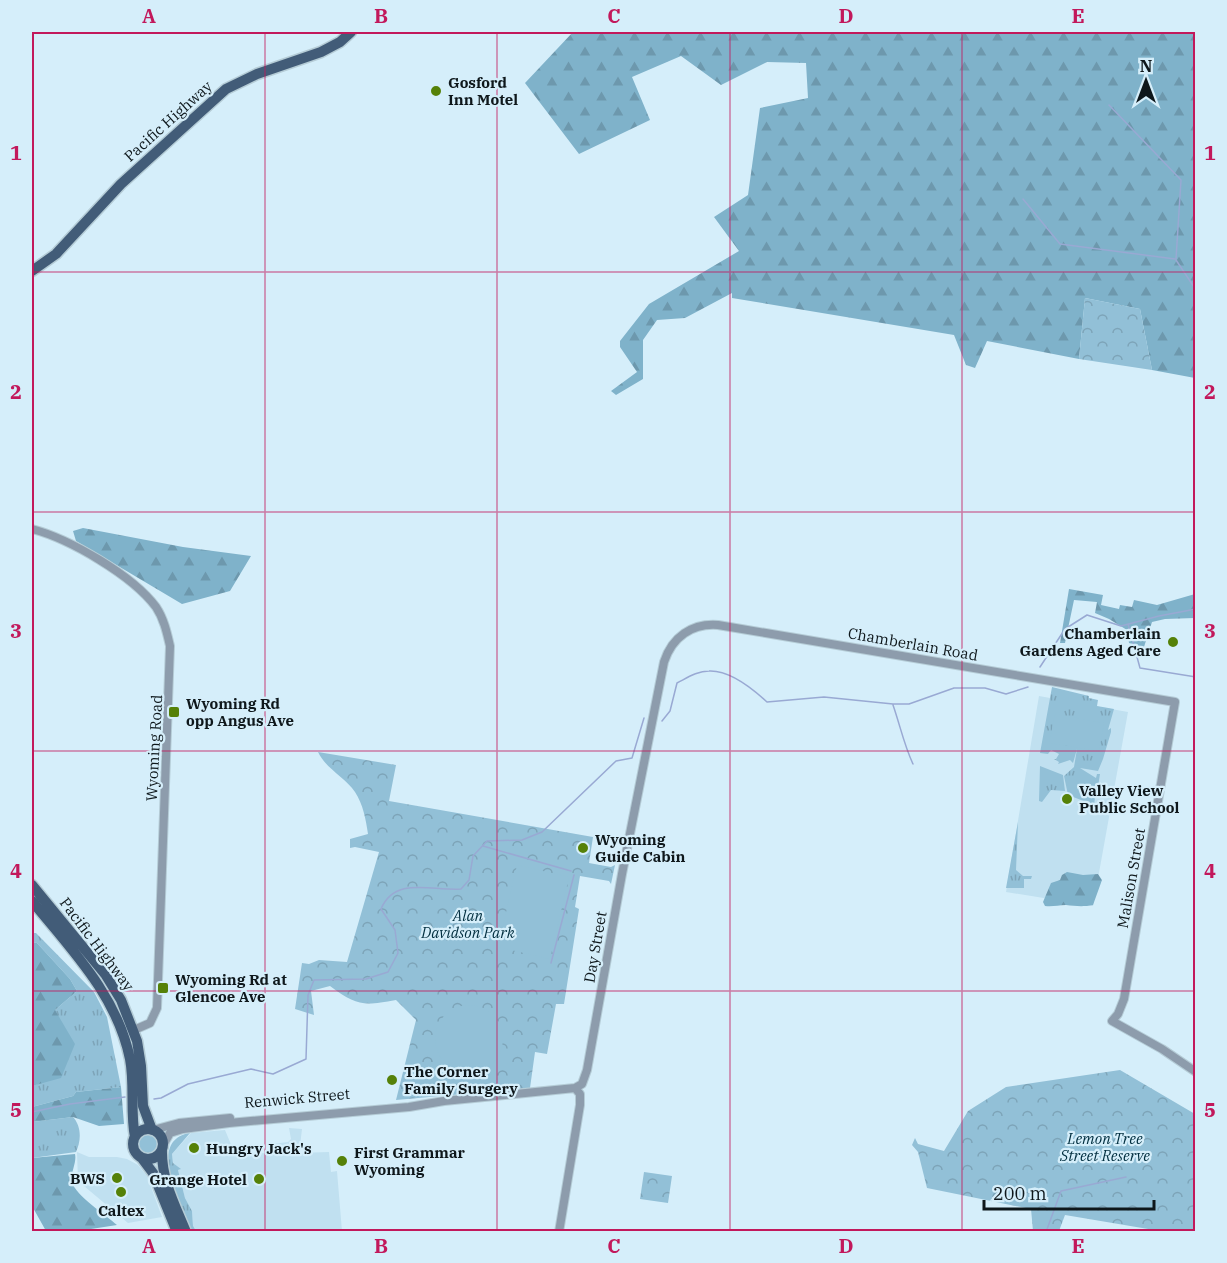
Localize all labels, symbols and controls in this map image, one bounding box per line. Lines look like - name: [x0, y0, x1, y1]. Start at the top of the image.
- text: A: [142, 2, 156, 29]
- text: B: [374, 2, 388, 29]
- text: C: [607, 2, 621, 29]
- text: D: [838, 2, 854, 29]
- text: E: [1071, 2, 1085, 29]
- north arrow: [1116, 51, 1176, 111]
- text: N: [1140, 56, 1152, 76]
- place label: Gosford Inn Motel: [448, 73, 518, 109]
- street label: Pacific Highway: [120, 76, 216, 166]
- marker: Gosford Inn Motel: [429, 84, 443, 98]
- text: 1: [10, 139, 22, 166]
- text: 1: [1204, 139, 1216, 166]
- text: 2: [10, 378, 22, 405]
- text: 2: [1204, 378, 1216, 405]
- text: 3: [10, 617, 22, 644]
- text: 3: [1204, 617, 1216, 644]
- street label: Chamberlain Road: [847, 623, 979, 665]
- place label: Chamberlain Gardens Aged Care: [1020, 624, 1161, 660]
- marker: Chamberlain Gardens Aged Care: [1166, 635, 1180, 649]
- street label: Wyoming Road: [142, 694, 166, 802]
- place label: Wyoming Rd opp Angus Ave: [186, 694, 294, 730]
- marker: Wyoming Rd opp Angus Ave: [167, 705, 181, 719]
- place label: Valley View Public School: [1079, 781, 1180, 817]
- marker: Valley View Public School: [1060, 792, 1074, 806]
- street label: Malison Street: [1113, 826, 1149, 930]
- place label: Wyoming Guide Cabin: [595, 830, 686, 866]
- marker: Wyoming Guide Cabin: [576, 841, 590, 855]
- text: 4: [10, 857, 22, 884]
- text: 4: [1204, 857, 1216, 884]
- street label: Pacific Highway: [56, 894, 138, 994]
- park label: Alan Davidson Park: [420, 906, 515, 942]
- street label: Day Street: [579, 910, 611, 984]
- place label: Wyoming Rd at Glencoe Ave: [175, 970, 287, 1006]
- marker: Wyoming Rd at Glencoe Ave: [156, 981, 170, 995]
- place label: The Corner Family Surgery: [404, 1062, 518, 1098]
- marker: The Corner Family Surgery: [385, 1073, 399, 1087]
- street label: Renwick Street: [243, 1084, 351, 1112]
- text: 5: [10, 1096, 22, 1123]
- text: 5: [1204, 1096, 1216, 1123]
- park label: Lemon Tree Street Reserve: [1059, 1129, 1150, 1165]
- place label: Hungry Jack's: [206, 1139, 312, 1158]
- marker: Hungry Jack's: [187, 1141, 201, 1155]
- place label: First Grammar Wyoming: [354, 1143, 466, 1179]
- marker: First Grammar Wyoming: [335, 1154, 349, 1168]
- place label: BWS: [70, 1169, 105, 1188]
- place label: Grange Hotel: [149, 1170, 247, 1189]
- marker: BWS: [110, 1171, 124, 1185]
- marker: Grange Hotel: [252, 1172, 266, 1186]
- scale bar: [984, 1173, 1154, 1211]
- text: 200 m: [993, 1182, 1047, 1205]
- marker: Caltex: [114, 1185, 128, 1199]
- place label: Caltex: [98, 1201, 144, 1220]
- text: A: [142, 1232, 156, 1259]
- text: B: [374, 1232, 388, 1259]
- text: C: [607, 1232, 621, 1259]
- text: D: [838, 1232, 854, 1259]
- text: E: [1071, 1232, 1085, 1259]

